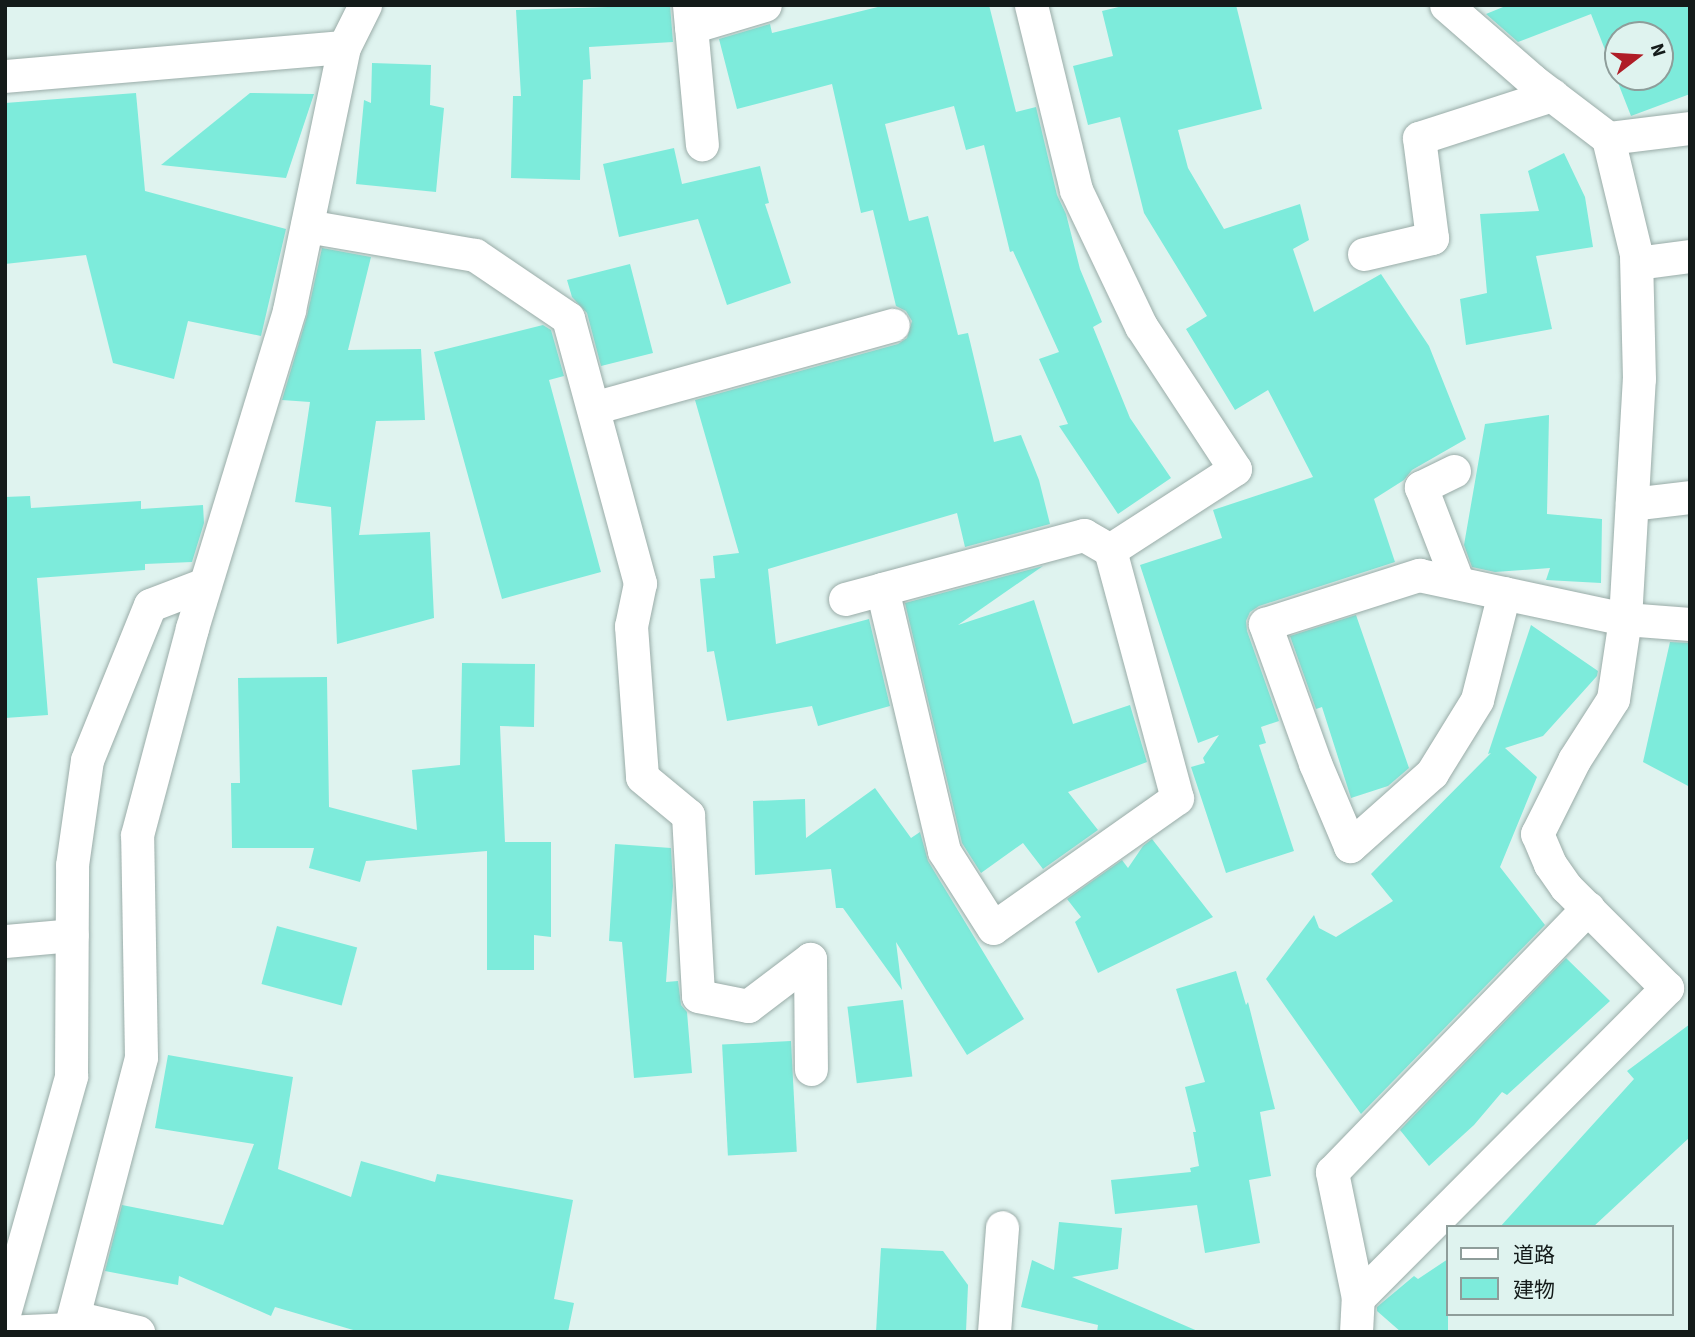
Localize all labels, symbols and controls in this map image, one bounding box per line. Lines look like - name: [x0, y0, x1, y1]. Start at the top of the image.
- north arrow: [1604, 21, 1674, 91]
- text: N: [1643, 40, 1672, 60]
- legend: [1446, 1225, 1674, 1316]
- text: 道路: [1513, 1240, 1555, 1270]
- text: 建物: [1513, 1275, 1555, 1305]

